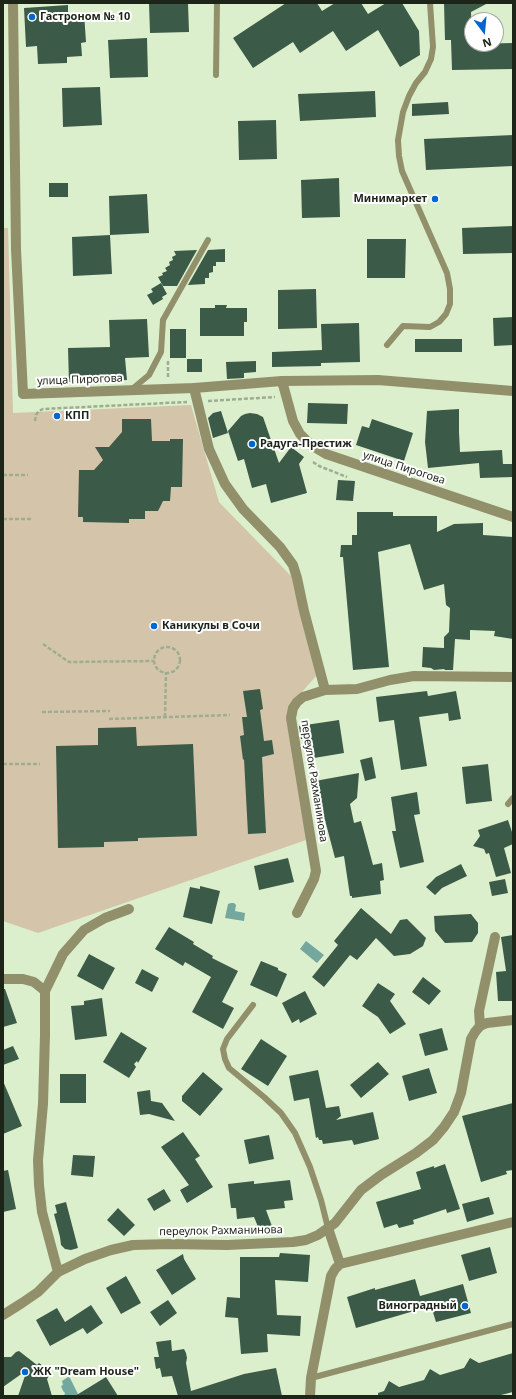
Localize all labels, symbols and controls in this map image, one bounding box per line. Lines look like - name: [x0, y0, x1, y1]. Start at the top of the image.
- place label: Гастроном № 10: [40, 10, 130, 24]
- marker: Гастроном № 10: [27, 12, 37, 22]
- north arrow: [464, 12, 504, 52]
- text: N: [481, 35, 494, 51]
- place label: Минимаркет: [353, 192, 427, 206]
- marker: Минимаркет: [430, 194, 440, 204]
- street label: улица Пирогова: [37, 372, 123, 388]
- place label: КПП: [65, 409, 89, 423]
- marker: КПП: [52, 411, 62, 421]
- place label: Радуга-Престиж: [260, 437, 352, 451]
- marker: Радуга-Престиж: [247, 439, 257, 449]
- street label: улица Пирогова: [361, 448, 447, 488]
- place label: Каникулы в Сочи: [162, 619, 260, 633]
- marker: Каникулы в Сочи: [149, 621, 159, 631]
- street label: переулок Рахманинова: [298, 719, 330, 843]
- street label: переулок Рахманинова: [159, 1223, 283, 1239]
- place label: Виноградный: [378, 1299, 457, 1313]
- marker: Виноградный: [460, 1301, 470, 1311]
- place label: ЖК "Dream House": [33, 1365, 139, 1379]
- marker: ЖК "Dream House": [20, 1367, 30, 1377]

